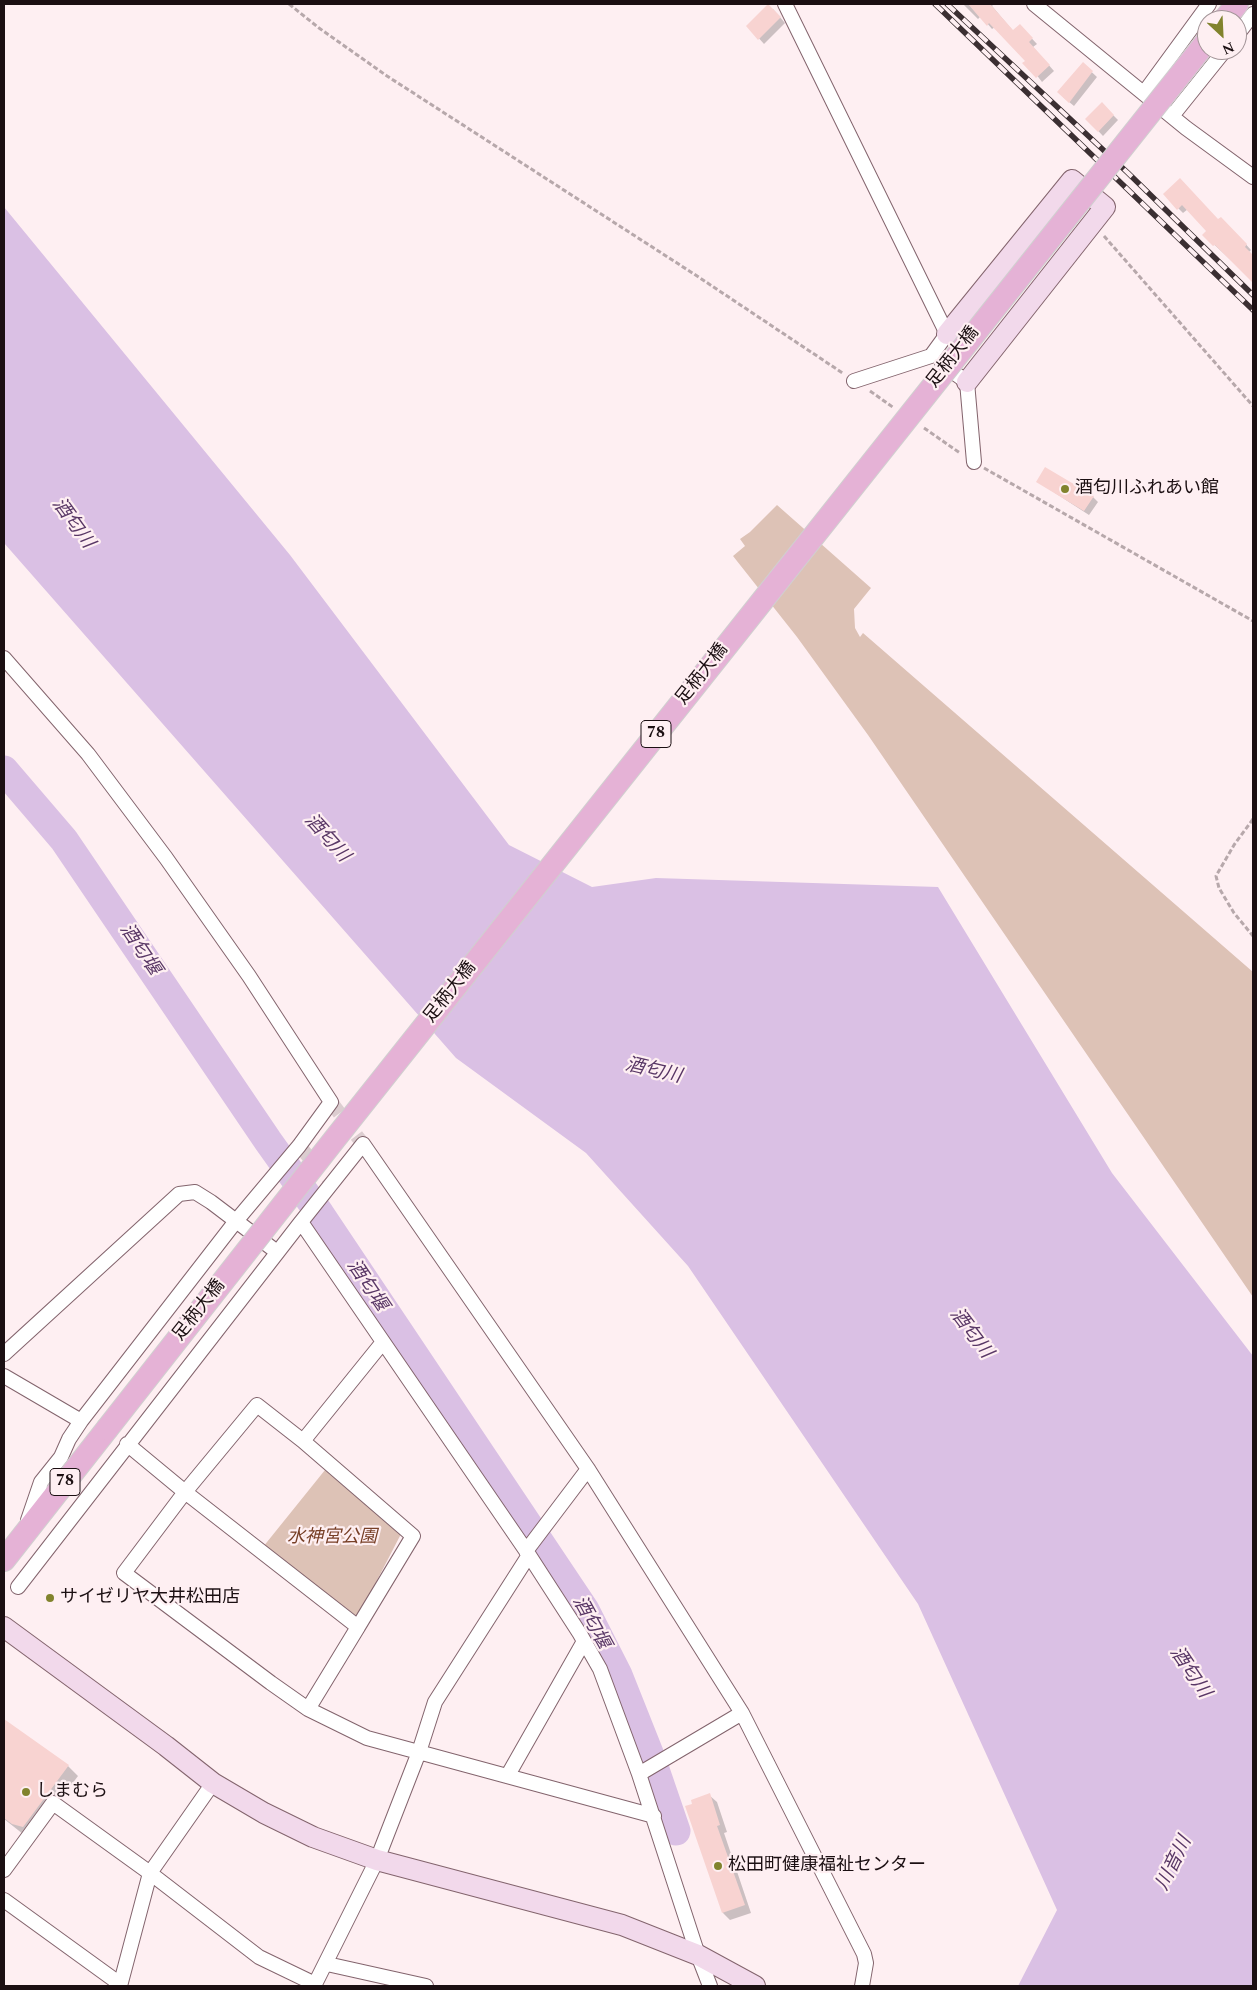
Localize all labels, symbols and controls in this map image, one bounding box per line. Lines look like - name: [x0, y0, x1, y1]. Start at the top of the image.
- north arrow: [1197, 10, 1247, 60]
- text: N: [1219, 36, 1238, 60]
- street label: 足柄大橋: [923, 323, 985, 393]
- place label: 酒匂川ふれあい館: [1075, 478, 1219, 500]
- marker: 酒匂川ふれあい館: [1059, 483, 1071, 495]
- water label: 酒匂川: [46, 494, 98, 554]
- street label: 足柄大橋: [672, 640, 734, 710]
- road number: 78: [641, 721, 671, 748]
- water label: 酒匂川: [298, 810, 354, 868]
- water label: 酒匂堰: [114, 920, 164, 980]
- street label: 足柄大橋: [420, 958, 482, 1028]
- water label: 酒匂川: [623, 1054, 683, 1090]
- water label: 酒匂堰: [341, 1256, 391, 1316]
- street label: 足柄大橋: [169, 1276, 231, 1346]
- water label: 酒匂川: [944, 1304, 996, 1364]
- road number: 78: [50, 1468, 80, 1495]
- park label: 水神宮公園: [287, 1527, 377, 1549]
- place label: サイゼリヤ大井松田店: [60, 1587, 240, 1609]
- marker: サイゼリヤ大井松田店: [44, 1592, 56, 1604]
- water label: 酒匂堰: [566, 1593, 614, 1653]
- water label: 酒匂川: [1164, 1643, 1214, 1703]
- place label: しまむら: [36, 1781, 108, 1803]
- marker: しまむら: [20, 1786, 32, 1798]
- water label: 川音川: [1152, 1833, 1198, 1895]
- place label: 松田町健康福祉センター: [728, 1855, 926, 1877]
- marker: 松田町健康福祉センター: [712, 1860, 724, 1872]

